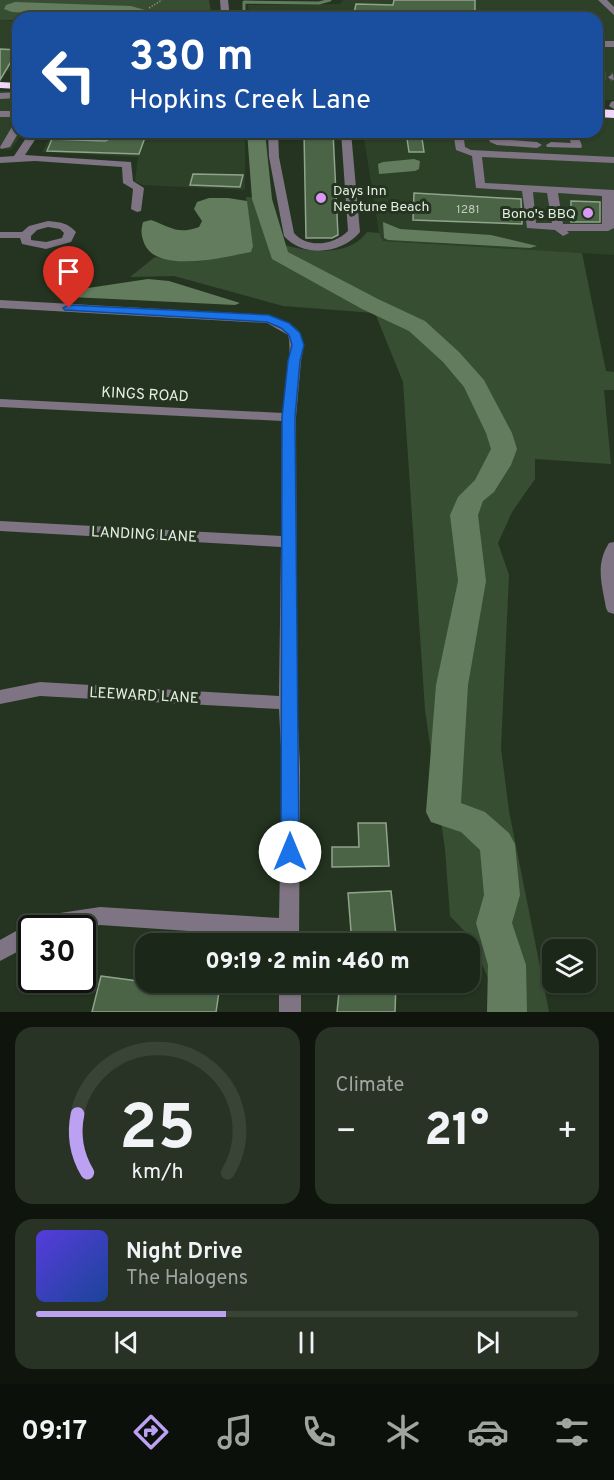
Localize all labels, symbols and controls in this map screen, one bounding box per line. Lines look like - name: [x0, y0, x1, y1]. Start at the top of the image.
- text: 330 m: [129, 32, 254, 85]
- icon: left: [30, 36, 108, 114]
- text: Hopkins Creek Lane: [129, 84, 371, 118]
- place label: Days Inn Neptune Beach: [333, 183, 429, 216]
- marker: Days Inn Neptune Beach: [314, 191, 328, 205]
- house number: 1281: [456, 202, 480, 218]
- place label: Bono's BBQ: [502, 206, 576, 223]
- marker: Bono's BBQ: [581, 206, 595, 220]
- pin: [43, 246, 94, 308]
- icon: arrive: [52, 255, 85, 288]
- street label: KINGS ROAD: [101, 384, 189, 407]
- street label: LANDING LANE: [90, 523, 197, 548]
- street label: LEEWARD LANE: [89, 684, 199, 709]
- position arrow: [258, 820, 322, 884]
- speed limit sign: 30: [18, 915, 96, 993]
- map controls: [542, 939, 596, 993]
- button: layers: [542, 939, 596, 993]
- text: 09:19 · 2 min · 460 m: [205, 949, 410, 976]
- text: Climate: [336, 1073, 404, 1099]
- text: 25: [119, 1092, 195, 1171]
- text: 21°: [424, 1104, 489, 1161]
- text: −: [336, 1112, 357, 1154]
- text: +: [557, 1112, 578, 1154]
- text: km/h: [131, 1159, 183, 1186]
- text: Night Drive: [126, 1239, 243, 1266]
- text: The Halogens: [126, 1266, 248, 1292]
- icon: previous: [110, 1326, 143, 1359]
- icon: pause: [290, 1326, 323, 1359]
- icon: next: [471, 1326, 504, 1359]
- icon: directions: [130, 1411, 172, 1453]
- icon: music: [214, 1411, 256, 1453]
- icon: phone: [298, 1411, 340, 1453]
- icon: climate: [382, 1411, 424, 1453]
- icon: car: [467, 1411, 509, 1453]
- icon: filters: [551, 1411, 593, 1453]
- text: 09:17: [21, 1415, 87, 1449]

